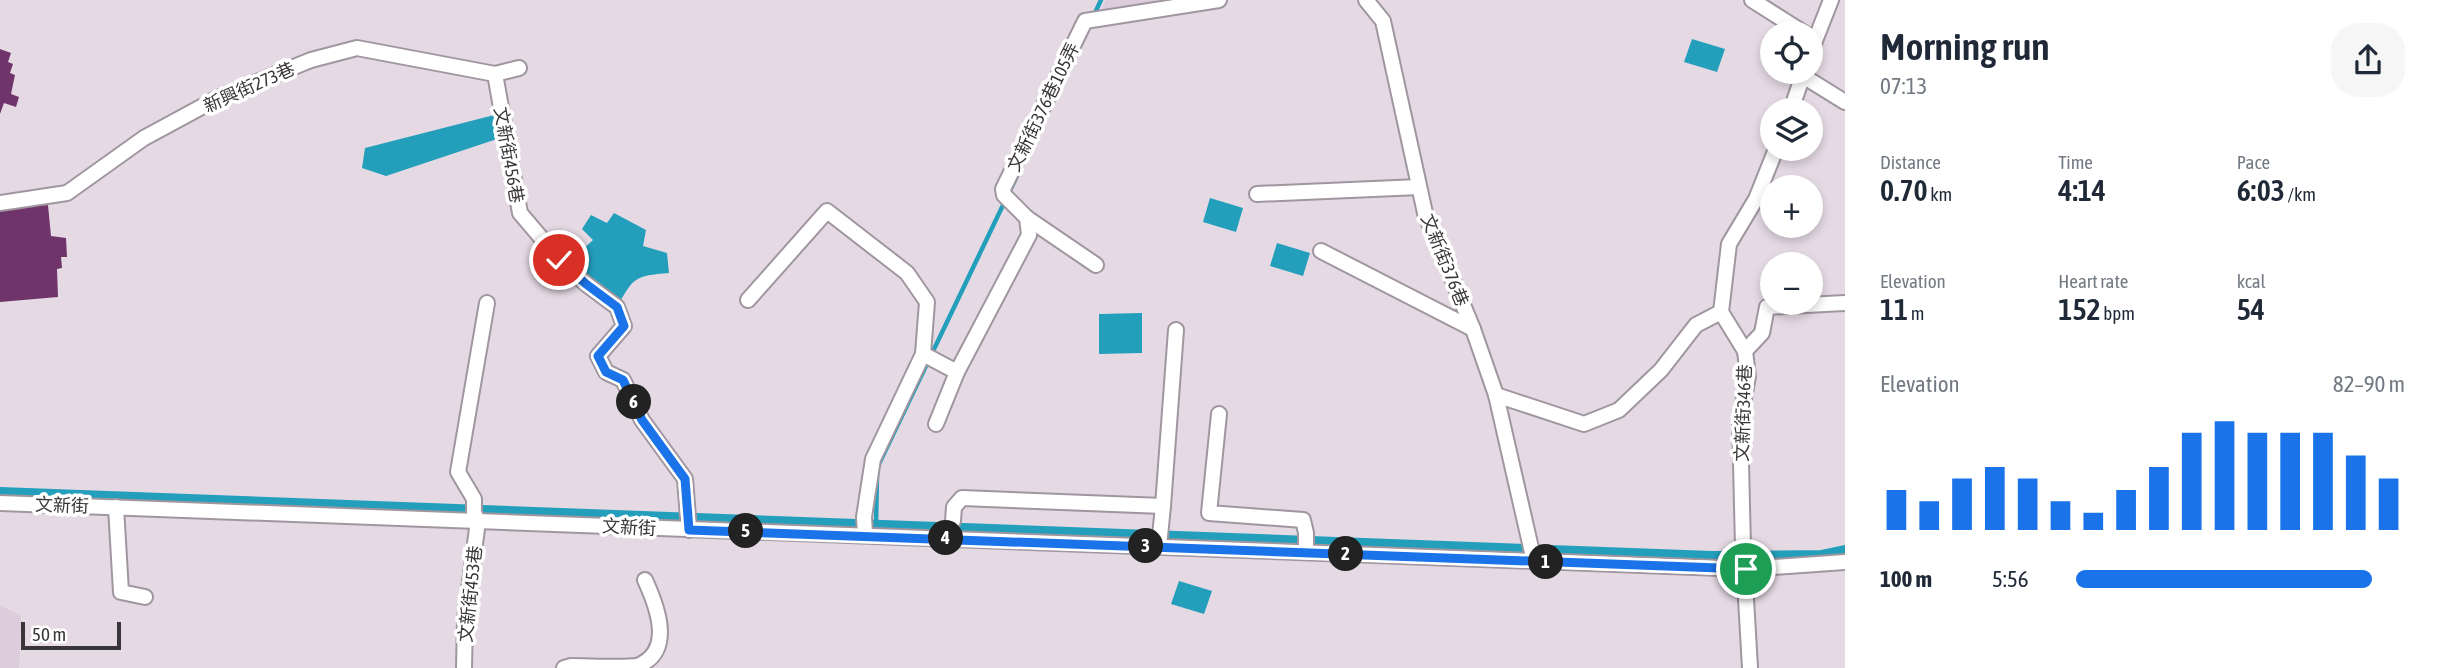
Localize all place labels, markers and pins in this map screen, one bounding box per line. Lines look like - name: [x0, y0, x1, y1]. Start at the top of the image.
- pin: [529, 230, 589, 290]
- pin: 6: [616, 384, 652, 420]
- pin: 5: [728, 514, 764, 548]
- pin: 4: [928, 520, 964, 556]
- pin: 3: [1128, 528, 1164, 564]
- pin: 2: [1328, 536, 1364, 572]
- pin: [1716, 539, 1776, 599]
- pin: 1: [1528, 544, 1564, 580]

